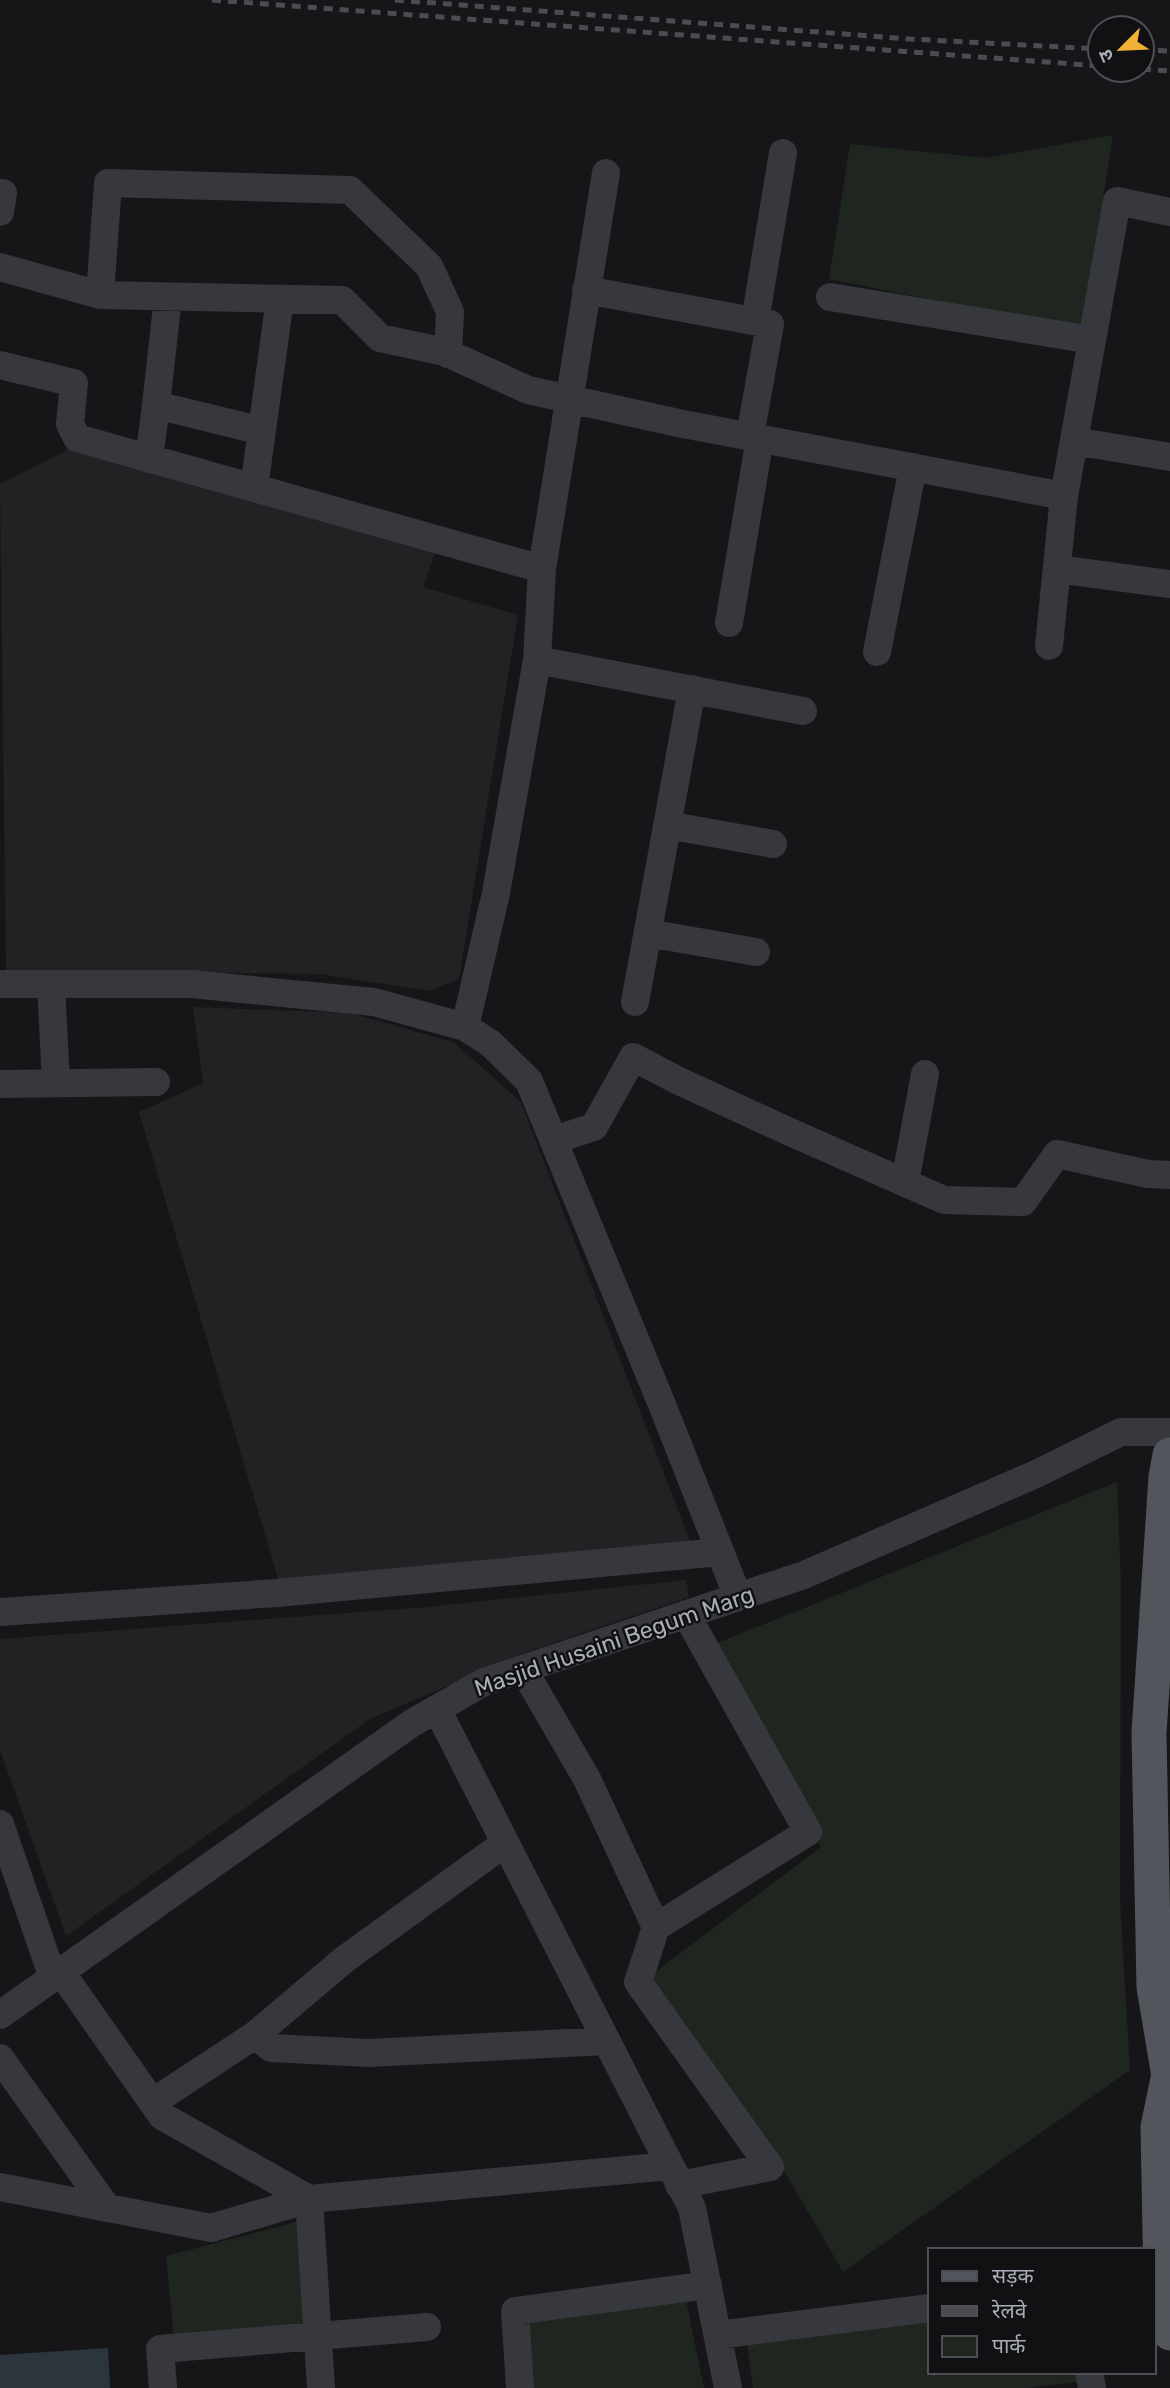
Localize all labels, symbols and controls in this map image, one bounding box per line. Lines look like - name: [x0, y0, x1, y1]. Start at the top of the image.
- north arrow: [1086, 14, 1156, 84]
- text: उ: [1093, 45, 1119, 65]
- street label: Masjid Husaini Begum Marg: [470, 1580, 758, 1702]
- legend: [928, 2248, 1156, 2374]
- text: सड़क: [992, 2263, 1034, 2288]
- text: रेलवे: [991, 2298, 1027, 2323]
- text: पार्क: [992, 2333, 1026, 2358]

